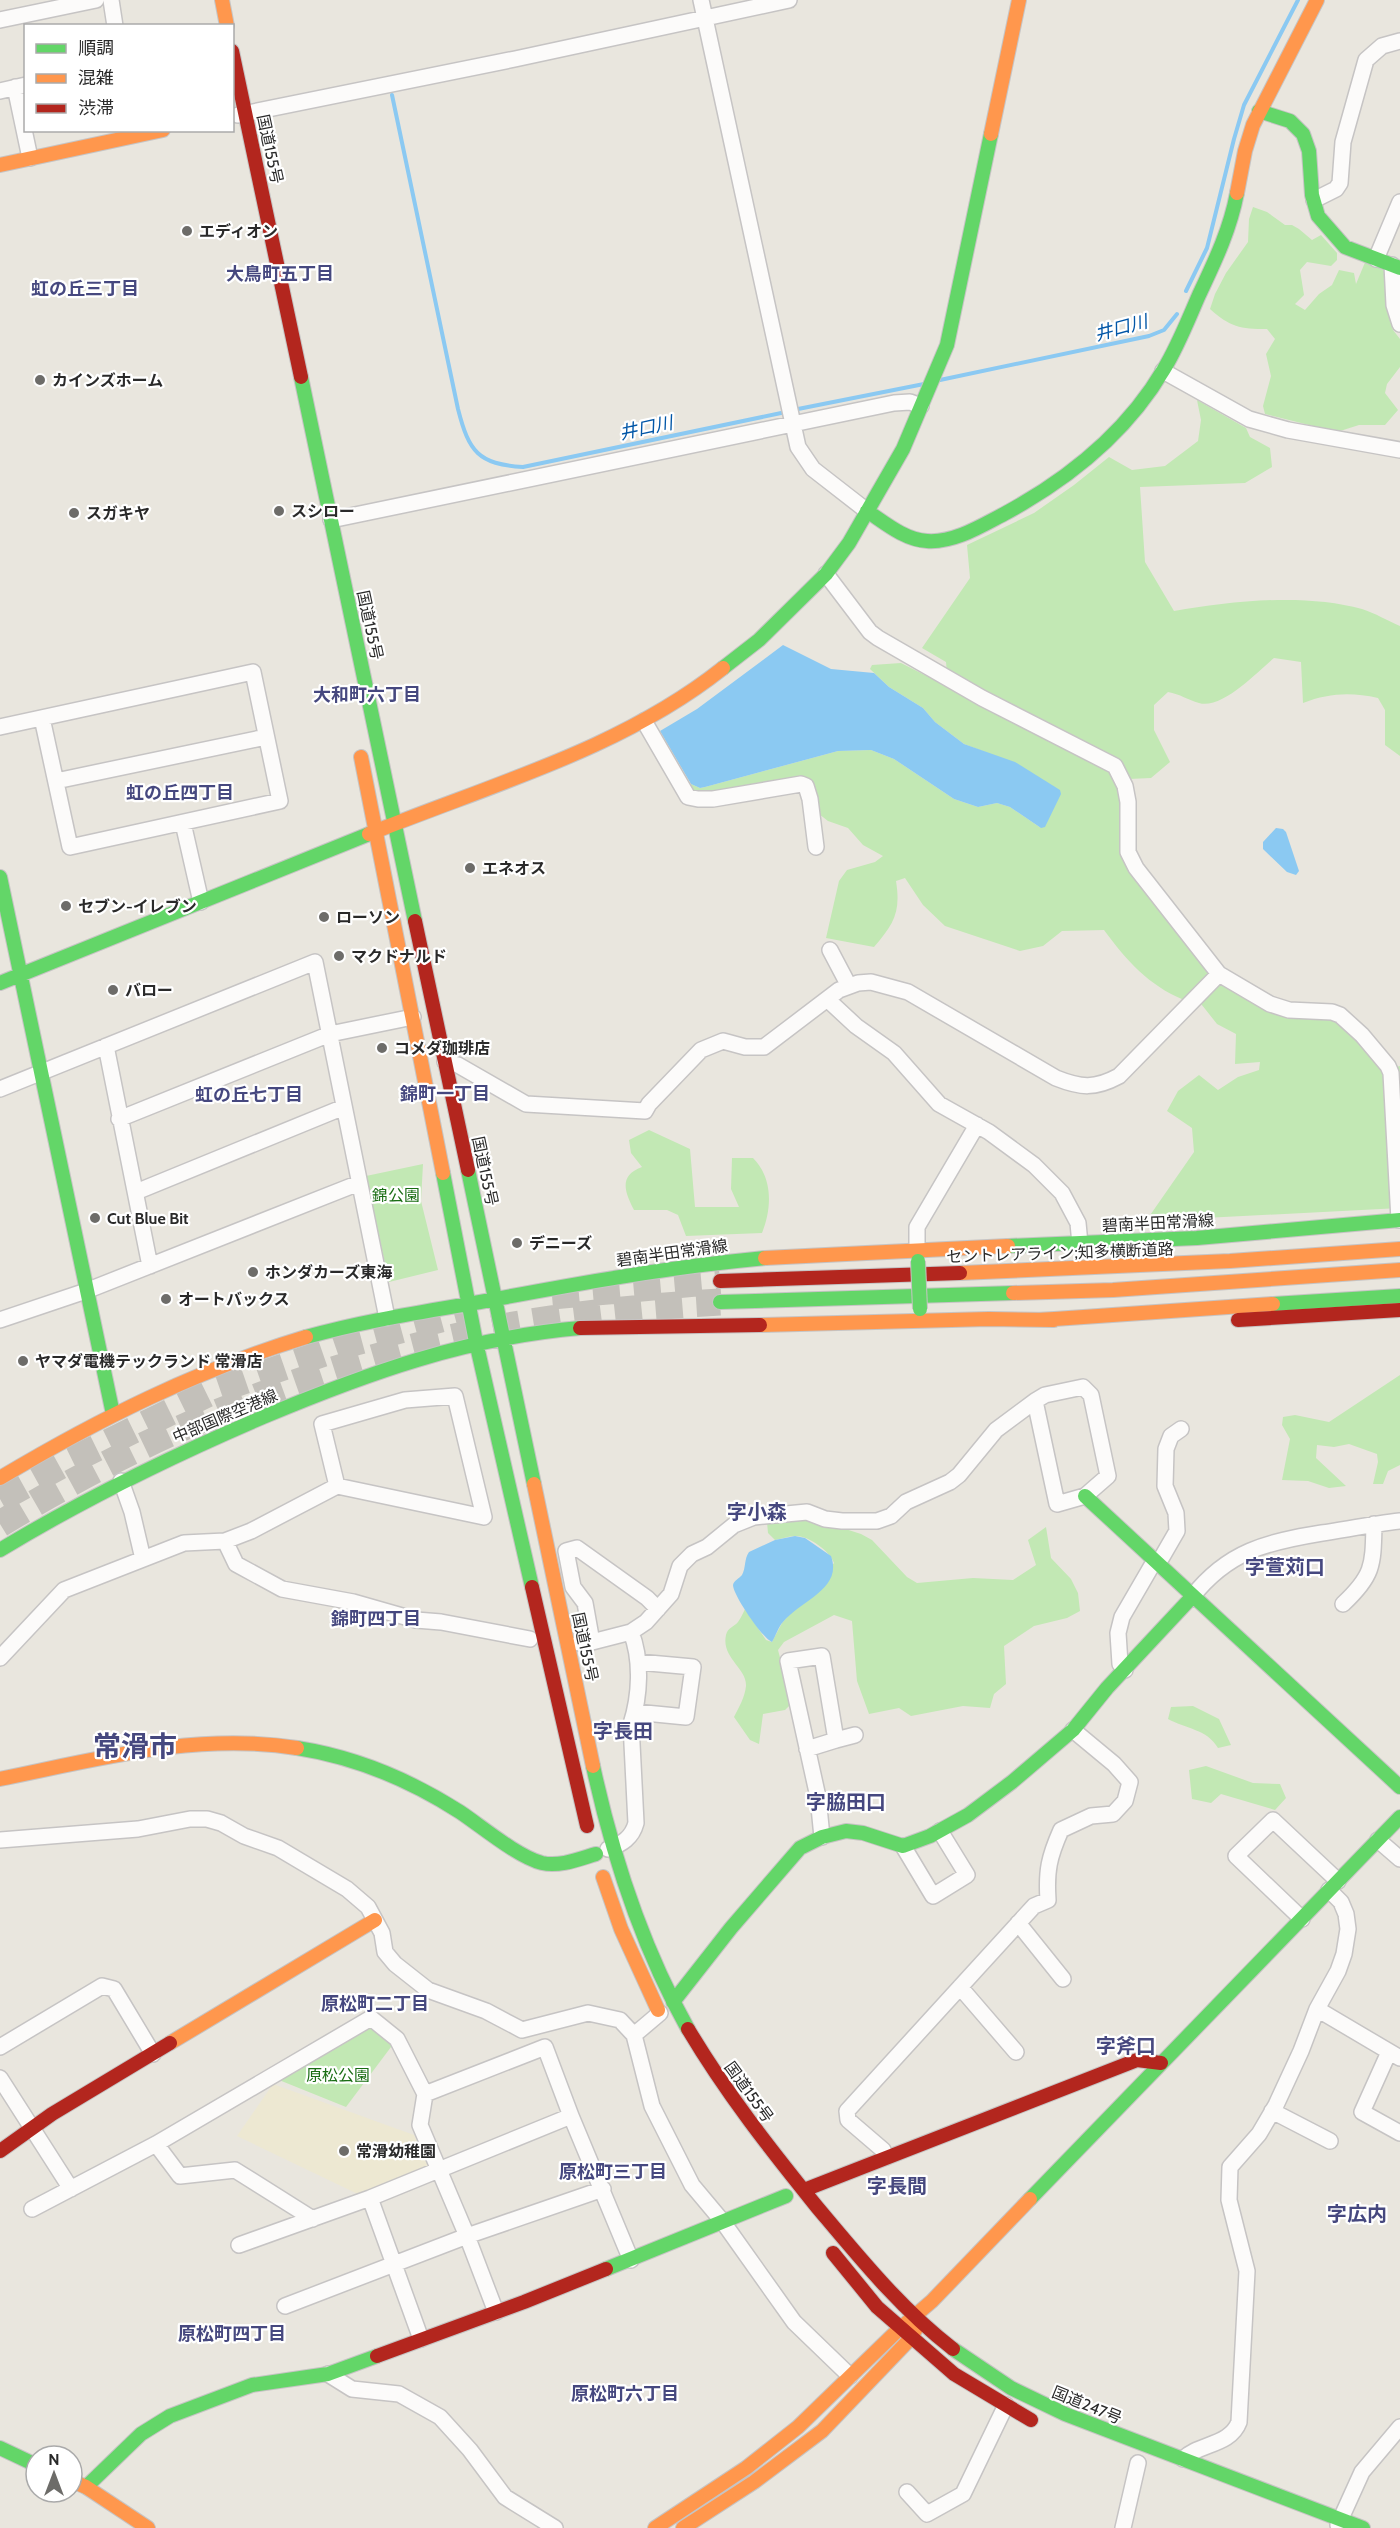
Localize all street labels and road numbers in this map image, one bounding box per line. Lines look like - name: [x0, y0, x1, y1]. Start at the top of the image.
- street label: 国道155号: [253, 113, 287, 185]
- street label: 国道155号: [353, 589, 387, 661]
- street label: 国道155号: [468, 1135, 502, 1207]
- street label: 碧南半田常滑線: [1102, 1211, 1214, 1235]
- street label: 碧南半田常滑線: [615, 1236, 729, 1270]
- street label: セントレアライン;知多横断道路: [946, 1240, 1174, 1266]
- street label: 中部国際空港線: [170, 1385, 280, 1447]
- street label: 国道155号: [568, 1611, 602, 1683]
- street label: 国道155号: [721, 2058, 777, 2126]
- street label: 国道247号: [1049, 2382, 1125, 2428]

